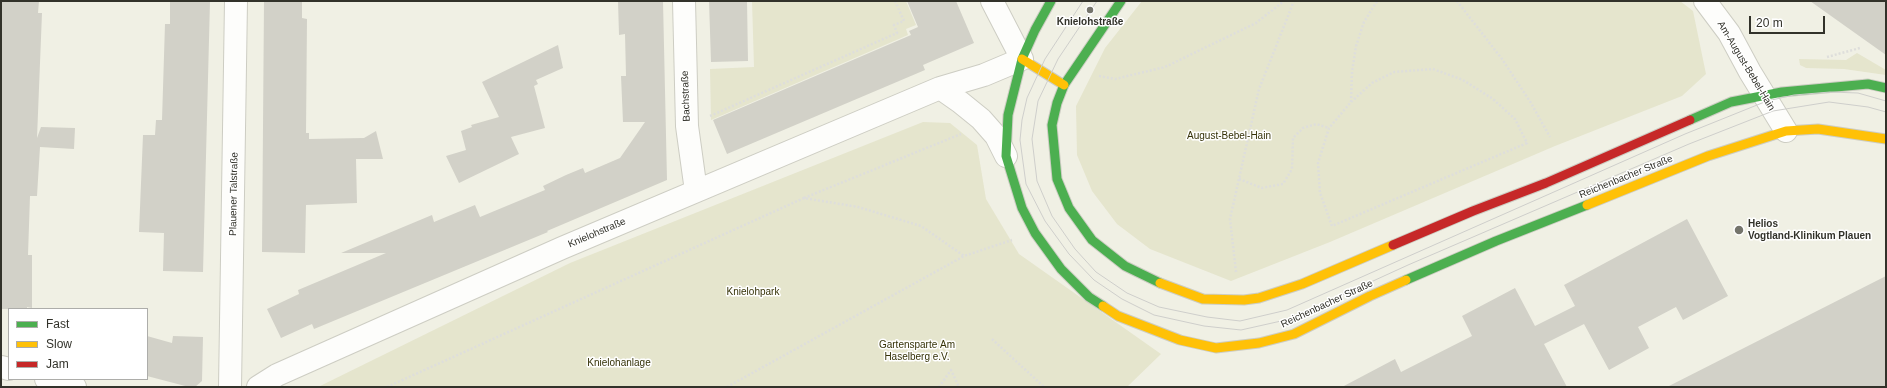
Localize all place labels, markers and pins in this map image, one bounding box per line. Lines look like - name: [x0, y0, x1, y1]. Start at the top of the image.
- marker: Knielohstraße: [1085, 5, 1095, 15]
- place label: Knielohstraße: [1057, 16, 1123, 28]
- place label: Helios Vogtland-Klinikum Plauen: [1748, 218, 1871, 242]
- marker: Helios Vogtland-Klinikum Plauen: [1733, 224, 1745, 236]

